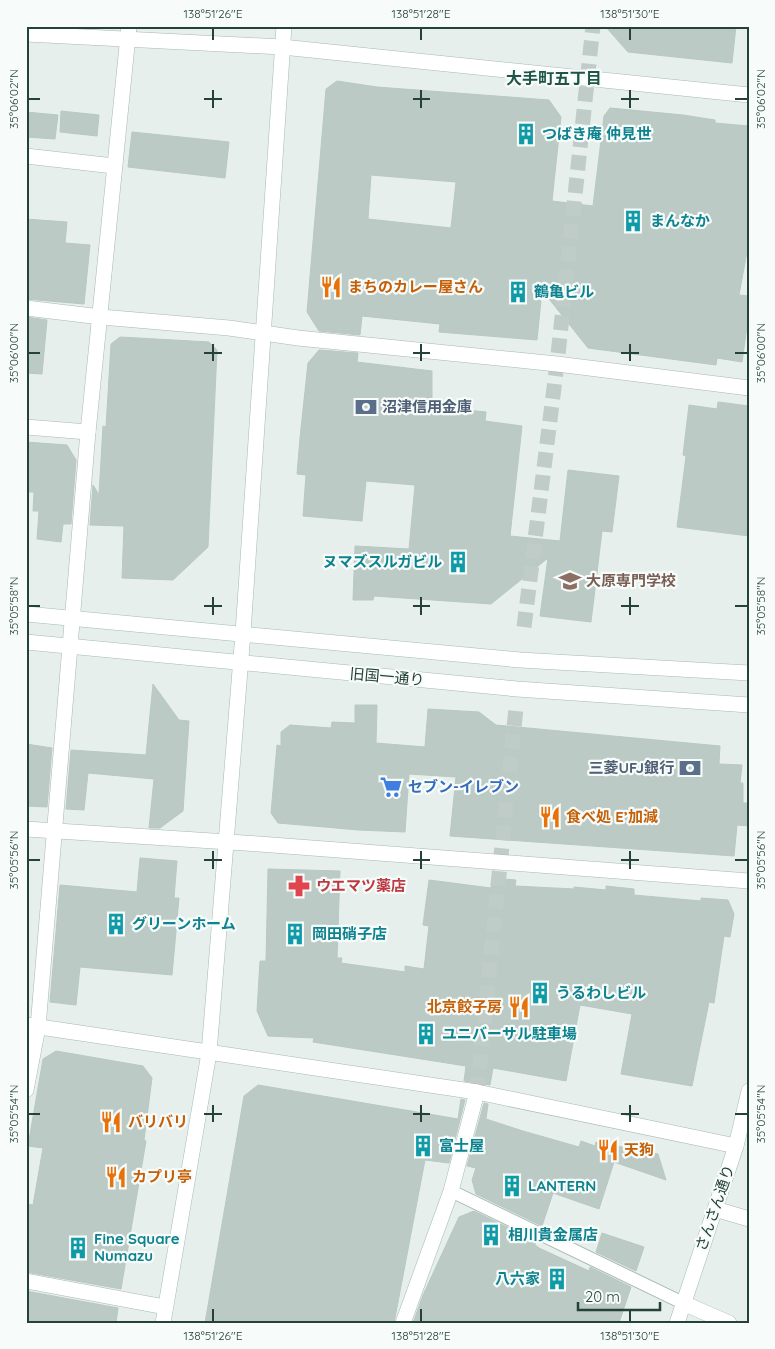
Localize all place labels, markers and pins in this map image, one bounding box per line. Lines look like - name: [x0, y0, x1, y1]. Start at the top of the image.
- building icon: つばき庵 仲見世: [513, 121, 539, 147]
- place label: つばき庵 仲見世: [542, 124, 651, 143]
- building icon: まんなか: [620, 208, 646, 234]
- place label: まんなか: [650, 211, 710, 230]
- restaurant icon: まちのカレー屋さん: [318, 274, 344, 300]
- place label: まちのカレー屋さん: [348, 277, 483, 296]
- building icon: 鶴亀ビル: [505, 279, 531, 305]
- place label: 鶴亀ビル: [534, 282, 594, 301]
- bank icon: 沼津信用金庫: [353, 394, 379, 420]
- place label: 沼津信用金庫: [382, 397, 472, 416]
- building icon: ヌマズスルガビル: [445, 549, 471, 575]
- place label: ヌマズスルガビル: [322, 552, 442, 571]
- school or university icon: 大原専門学校: [557, 568, 583, 594]
- place label: 大原専門学校: [586, 571, 676, 590]
- bank icon: 三菱UFJ銀行: [677, 755, 703, 781]
- place label: 三菱UFJ銀行: [589, 758, 674, 777]
- supermarket icon: セブン-イレブン: [378, 774, 404, 800]
- place label: セブン-イレブン: [408, 777, 519, 796]
- restaurant icon: 食べ処 E’加減: [537, 804, 563, 830]
- place label: 食べ処 E’加減: [566, 807, 658, 826]
- pharmacy icon: ウエマツ薬店: [286, 873, 312, 899]
- place label: ウエマツ薬店: [316, 876, 406, 895]
- building icon: グリーンホーム: [103, 911, 129, 937]
- place label: グリーンホーム: [132, 914, 236, 933]
- building icon: 岡田硝子店: [282, 921, 308, 947]
- place label: 岡田硝子店: [312, 924, 387, 943]
- building icon: うるわしビル: [527, 980, 553, 1006]
- place label: うるわしビル: [556, 983, 646, 1002]
- restaurant icon: 北京餃子房: [506, 994, 532, 1020]
- place label: 北京餃子房: [427, 997, 502, 1016]
- building icon: ユニバーサル駐車場: [413, 1021, 439, 1047]
- place label: ユニバーサル駐車場: [442, 1024, 577, 1043]
- restaurant icon: バリバリ: [98, 1109, 124, 1135]
- place label: バリバリ: [128, 1112, 188, 1131]
- building icon: 富士屋: [410, 1133, 436, 1159]
- place label: 富士屋: [439, 1136, 484, 1155]
- restaurant icon: 天狗: [595, 1137, 621, 1163]
- place label: 天狗: [624, 1140, 654, 1159]
- restaurant icon: カプリ亭: [103, 1164, 129, 1190]
- place label: カプリ亭: [132, 1167, 192, 1186]
- building icon: LANTERN: [499, 1173, 525, 1199]
- place label: LANTERN: [528, 1176, 596, 1195]
- building icon: 相川貴金属店: [478, 1222, 504, 1248]
- place label: 相川貴金属店: [508, 1225, 598, 1244]
- place label: Fine Square Numazu: [94, 1229, 180, 1265]
- building icon: Fine Square Numazu: [65, 1235, 91, 1261]
- building icon: 八六家: [544, 1266, 570, 1292]
- place label: 八六家: [495, 1269, 540, 1288]

